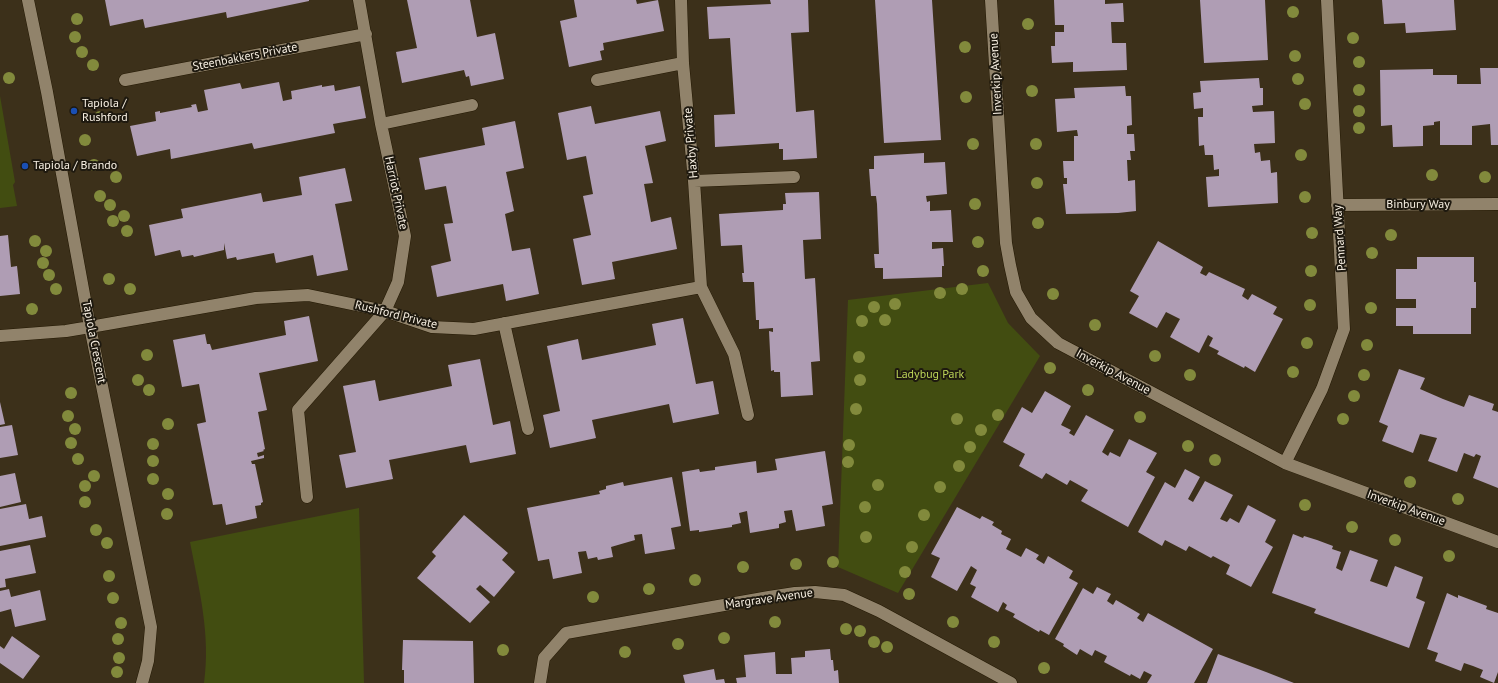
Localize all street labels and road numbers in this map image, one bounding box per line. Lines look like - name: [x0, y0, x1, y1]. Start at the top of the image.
- street label: Inverkip Avenue: [987, 33, 1005, 115]
- street label: Steenbakkers Private: [191, 40, 299, 74]
- street label: Haxby Private: [681, 107, 701, 179]
- street label: Harriot Private: [381, 155, 411, 231]
- street label: Binbury Way: [1386, 198, 1450, 212]
- street label: Pennard Way: [1331, 204, 1349, 272]
- street label: Rushford Private: [353, 298, 439, 332]
- street label: Tapiola Crescent: [79, 299, 109, 385]
- street label: Inverkip Avenue: [1073, 346, 1153, 398]
- street label: Inverkip Avenue: [1365, 487, 1447, 529]
- street label: Margrave Avenue: [724, 586, 814, 612]

